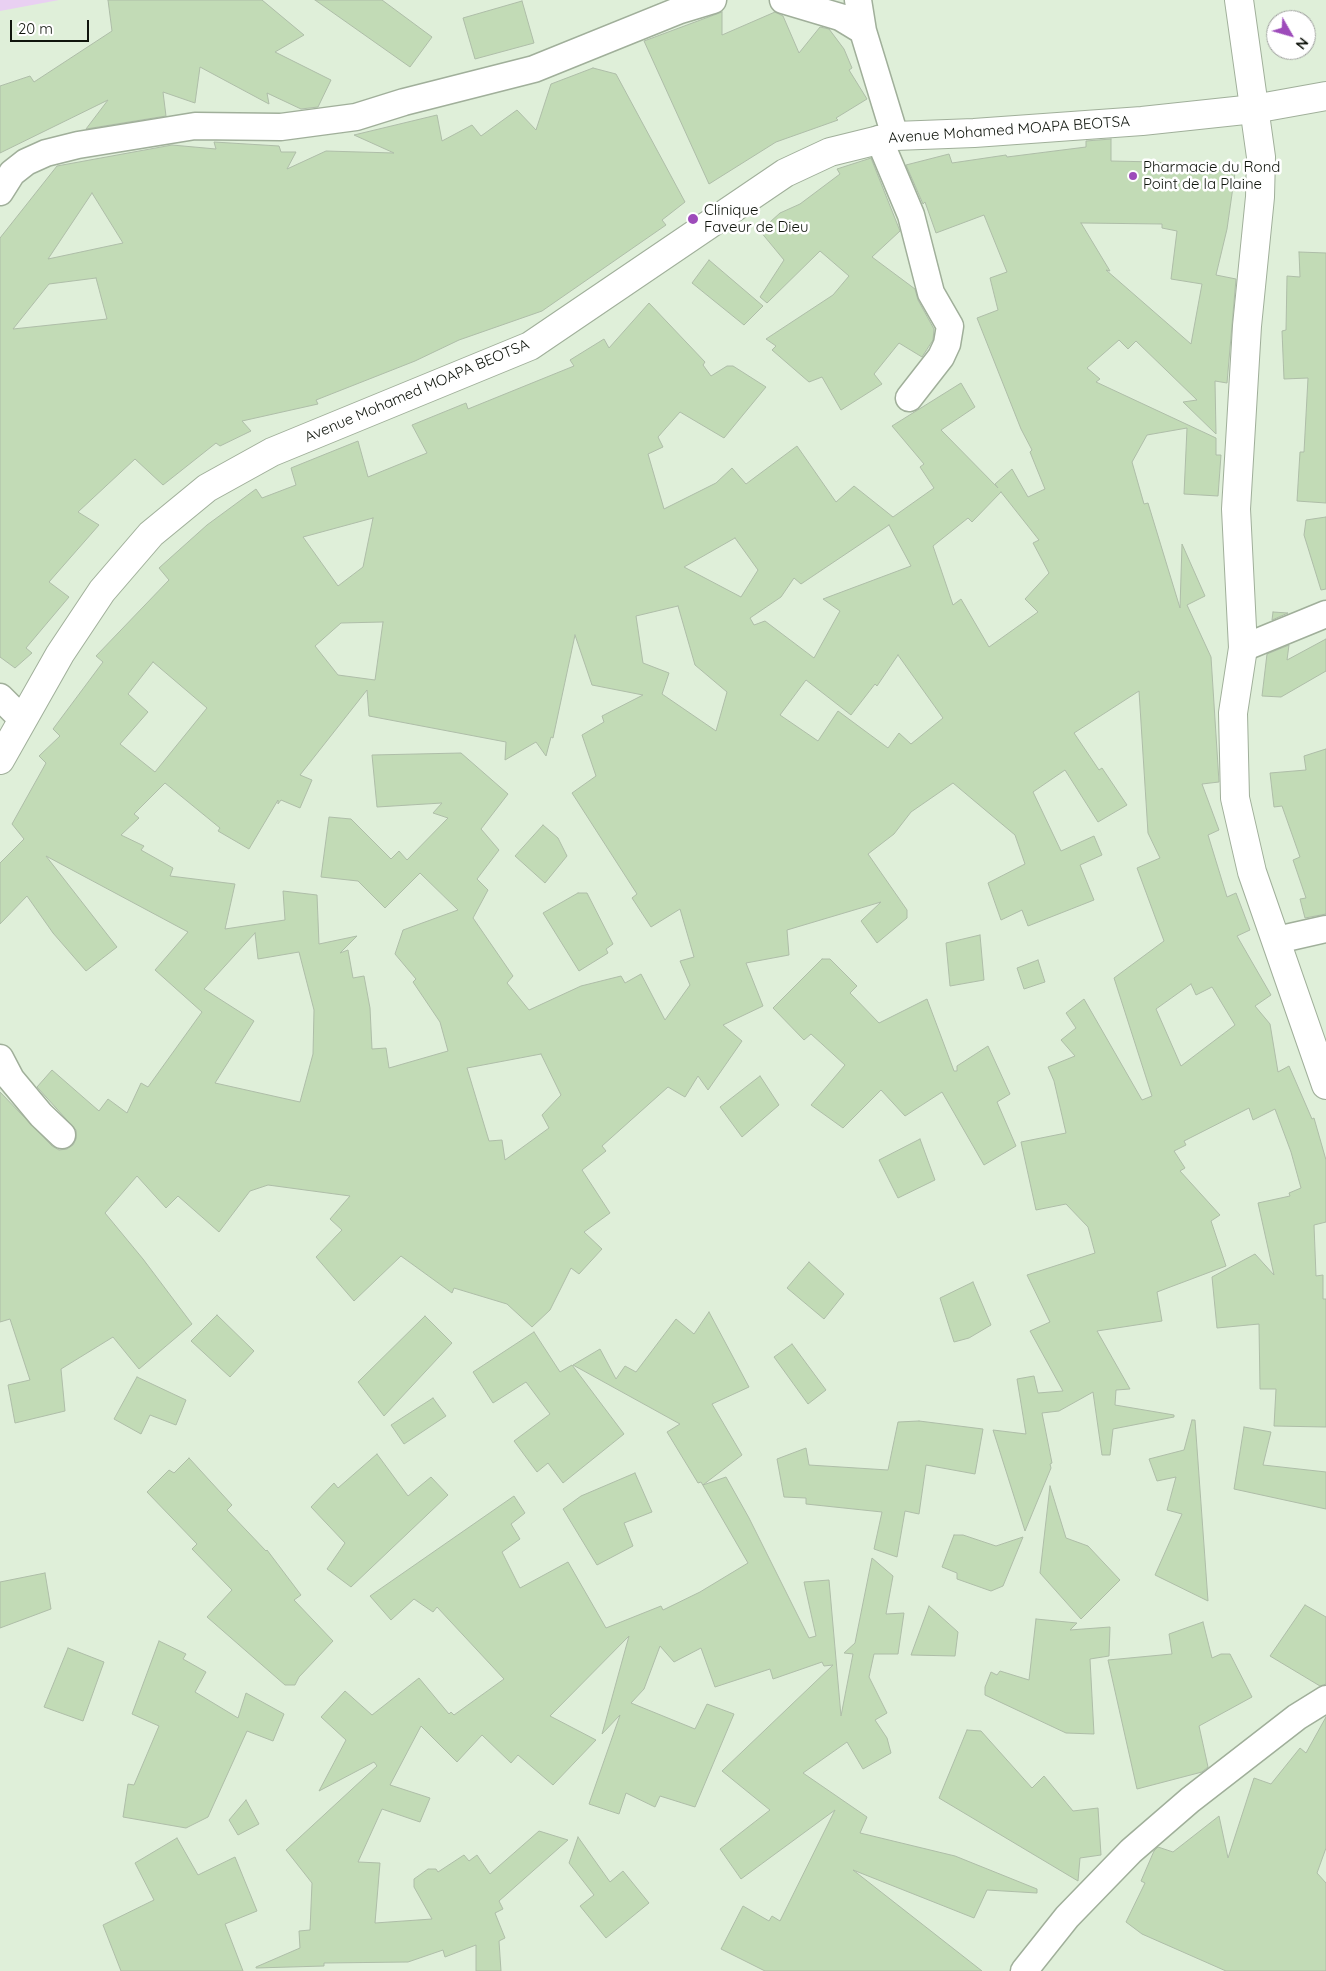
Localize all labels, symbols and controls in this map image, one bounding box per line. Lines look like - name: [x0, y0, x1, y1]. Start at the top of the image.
- scale bar: [12, 10, 91, 42]
- north arrow: [1266, 10, 1316, 60]
- text: 20 m: [18, 19, 53, 38]
- text: N: [1292, 34, 1312, 53]
- street label: Avenue Mohamed MOAPA BEOTSA: [888, 113, 1130, 147]
- place label: Pharmacie du Rond Point de la Plaine: [1143, 158, 1280, 193]
- marker: Pharmacie du Rond Point de la Plaine: [1127, 170, 1139, 182]
- place label: Clinique Faveur de Dieu: [704, 201, 809, 236]
- marker: Clinique Faveur de Dieu: [686, 212, 700, 226]
- street label: Avenue Mohamed MOAPA BEOTSA: [302, 335, 532, 447]

